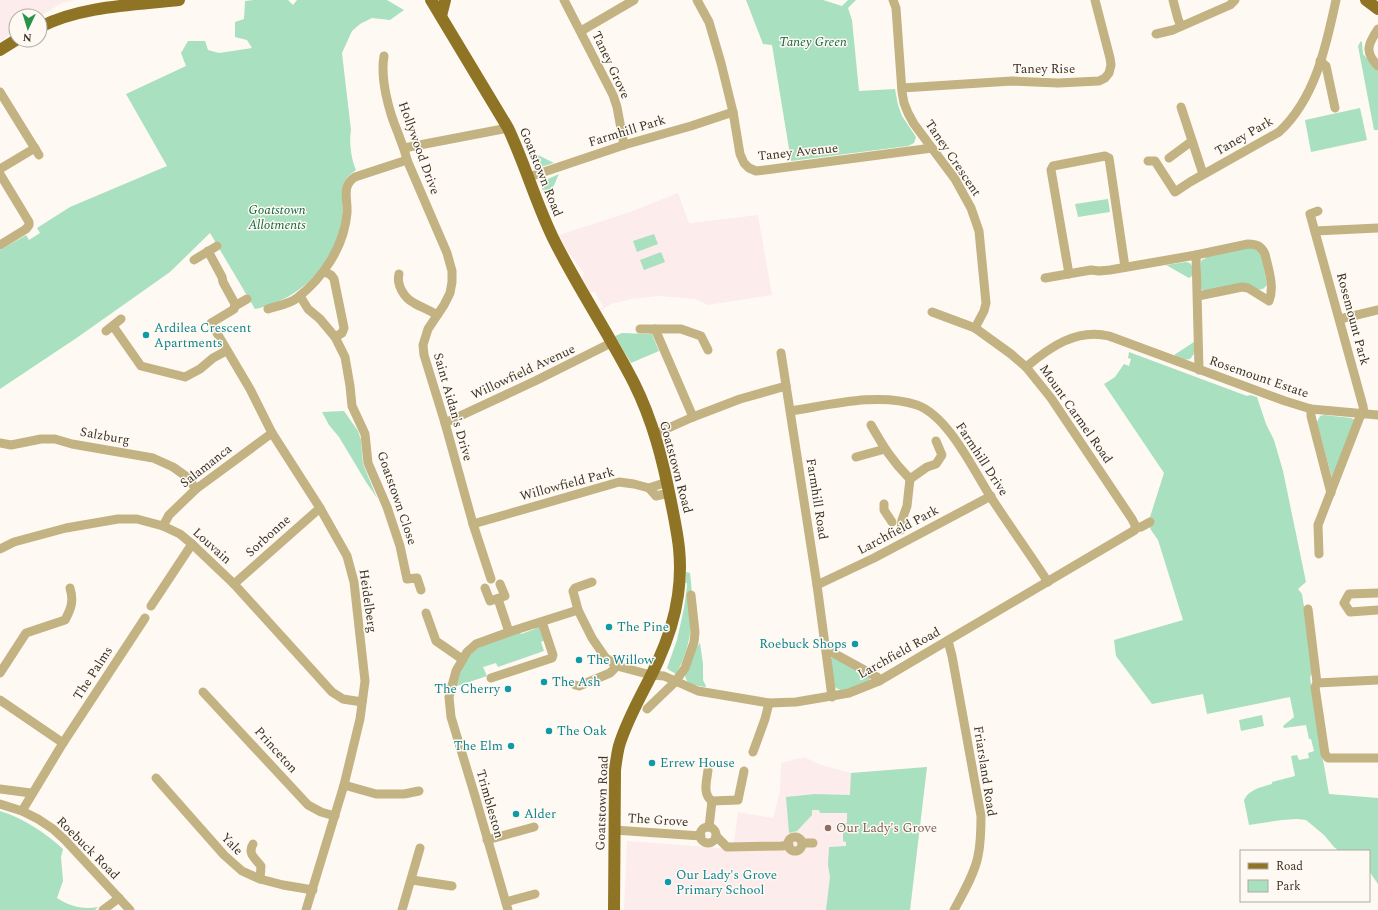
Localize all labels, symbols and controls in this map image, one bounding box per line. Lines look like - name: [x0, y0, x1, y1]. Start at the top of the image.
- north arrow: [8, 8, 48, 48]
- street label: Taney Grove: [587, 28, 635, 102]
- text: N: [22, 29, 32, 46]
- park label: Taney Green: [779, 32, 847, 52]
- street label: Taney Rise: [1013, 59, 1075, 79]
- street label: Hollywood Drive: [393, 99, 445, 197]
- street label: Farmhill Park: [586, 110, 668, 152]
- street label: Taney Park: [1211, 111, 1277, 161]
- street label: Taney Crescent: [920, 115, 986, 201]
- street label: Goatstown Road: [514, 124, 568, 220]
- street label: Taney Avenue: [757, 138, 839, 166]
- park label: Goatstown Allotments: [247, 200, 306, 235]
- street label: Rosemount Park: [1331, 270, 1375, 368]
- place label: Ardilea Crescent Apartments: [154, 318, 252, 353]
- marker: Ardilea Crescent Apartments: [141, 330, 151, 340]
- street label: Willowfield Avenue: [467, 339, 579, 405]
- street label: Saint Aidan's Drive: [428, 350, 478, 464]
- street label: Rosemount Estate: [1206, 351, 1312, 403]
- street label: Mount Carmel Road: [1034, 360, 1118, 468]
- street label: Farmhill Drive: [951, 418, 1013, 500]
- street label: Goatstown Road: [654, 419, 698, 515]
- street label: Salzburg: [79, 422, 131, 450]
- street label: Salamanca: [176, 439, 237, 493]
- street label: Goatstown Close: [372, 448, 422, 548]
- street label: Farmhill Road: [801, 457, 833, 541]
- street label: Willowfield Park: [518, 462, 616, 506]
- street label: Larchfield Park: [854, 500, 942, 560]
- street label: Sorbonne: [241, 510, 295, 562]
- street label: Louvain: [188, 523, 236, 569]
- street label: Heidelberg: [354, 568, 382, 634]
- place label: The Pine: [617, 617, 669, 637]
- marker: The Pine: [604, 622, 614, 632]
- street label: Larchfield Road: [854, 622, 944, 684]
- place label: Roebuck Shops: [759, 634, 847, 654]
- marker: Roebuck Shops: [850, 639, 860, 649]
- street label: The Palms: [68, 642, 118, 704]
- place label: The Willow: [587, 650, 655, 670]
- marker: The Willow: [574, 655, 584, 665]
- place label: The Ash: [552, 672, 601, 692]
- marker: The Ash: [539, 677, 549, 687]
- place label: The Cherry: [434, 679, 501, 699]
- marker: The Cherry: [503, 684, 513, 694]
- place label: The Oak: [557, 721, 607, 741]
- street label: Princeton: [250, 722, 303, 778]
- street label: Friarsland Road: [968, 724, 1002, 818]
- marker: The Oak: [544, 726, 554, 736]
- place label: The Elm: [454, 736, 503, 756]
- marker: The Elm: [506, 741, 516, 751]
- place label: Errew House: [660, 753, 735, 773]
- street label: Goatstown Road: [590, 755, 614, 851]
- marker: Errew House: [647, 758, 657, 768]
- street label: Trimbleston: [471, 767, 509, 841]
- place label: Alder: [524, 804, 556, 824]
- street label: The Grove: [627, 808, 689, 832]
- marker: Alder: [511, 809, 521, 819]
- street label: Roebuck Road: [52, 812, 124, 884]
- place label: Our Lady's Grove: [836, 818, 937, 838]
- marker: Our Lady's Grove: [823, 823, 833, 833]
- street label: Yale: [216, 828, 248, 860]
- legend: [1240, 850, 1370, 902]
- text: Road: [1276, 857, 1303, 876]
- place label: Our Lady's Grove Primary School: [676, 865, 777, 900]
- marker: Our Lady's Grove Primary School: [663, 877, 673, 887]
- text: Park: [1276, 877, 1301, 896]

